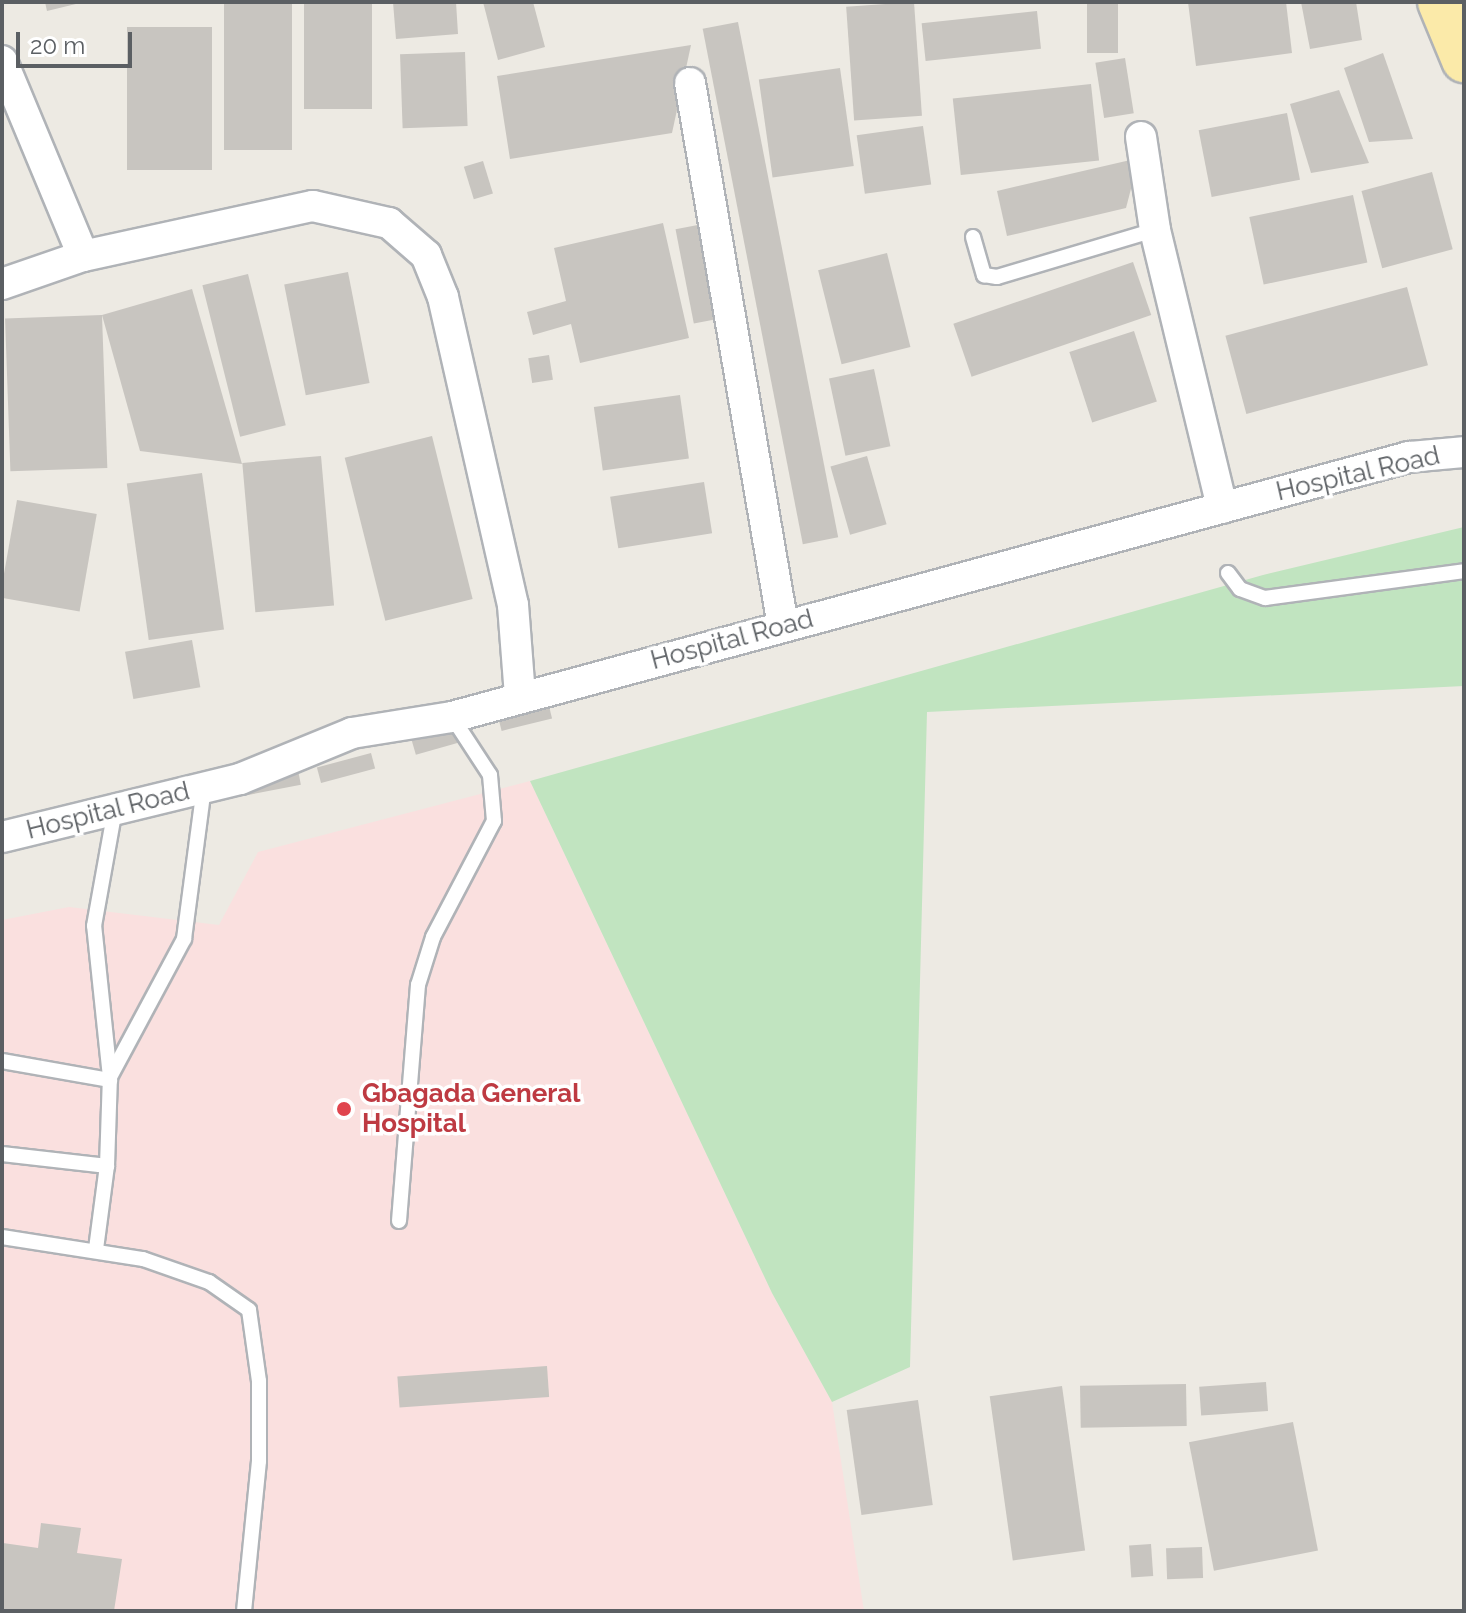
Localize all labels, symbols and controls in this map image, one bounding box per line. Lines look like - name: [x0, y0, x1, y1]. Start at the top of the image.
- scale bar: [20, 16, 136, 66]
- text: 20 m: [30, 31, 85, 60]
- street label: Hospital Road: [1273, 440, 1443, 508]
- street label: Hospital Road: [647, 603, 817, 677]
- street label: Hospital Road: [23, 776, 193, 846]
- place label: Gbagada General Hospital: [362, 1078, 580, 1140]
- marker: Gbagada General Hospital: [333, 1098, 355, 1120]

